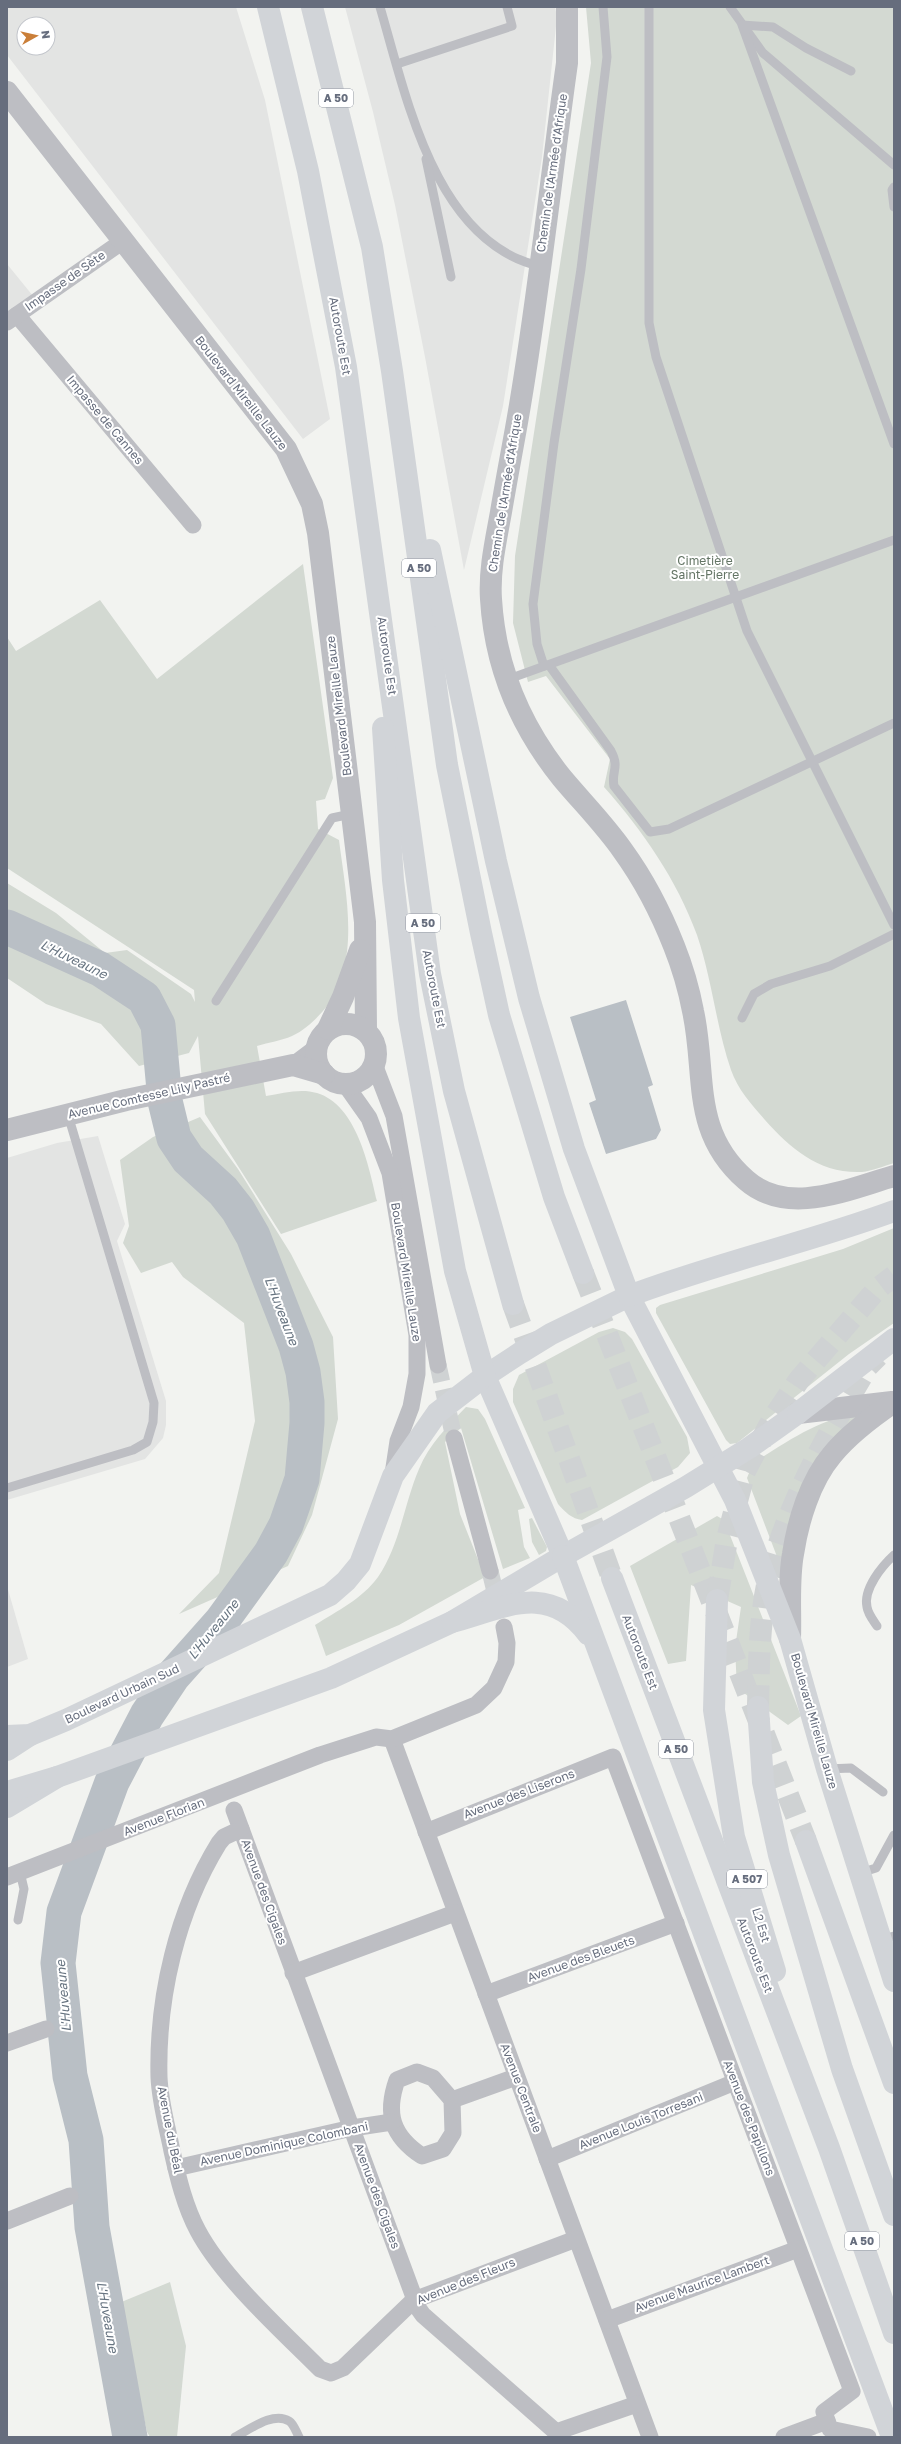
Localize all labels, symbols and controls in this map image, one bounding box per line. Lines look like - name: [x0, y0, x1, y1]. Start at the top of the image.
- north arrow: [16, 16, 56, 56]
- text: N: [39, 29, 53, 40]
- road number: A 50: [319, 89, 353, 107]
- street label: Chemin de l'Armée d'Afrique: [533, 93, 570, 253]
- street label: Impasse de Sète: [22, 247, 108, 314]
- street label: Autoroute Est: [326, 296, 355, 376]
- street label: Boulevard Mireille Lauze: [192, 333, 291, 453]
- street label: Impasse de Cannes: [64, 372, 147, 467]
- street label: Chemin de l'Armée d'Afrique: [485, 413, 524, 573]
- park label: Cimetière Saint-Pierre: [671, 553, 739, 582]
- road number: A 50: [402, 559, 436, 577]
- street label: Autoroute Est: [375, 616, 400, 696]
- street label: Boulevard Mireille Lauze: [322, 635, 355, 777]
- road number: A 50: [406, 914, 440, 932]
- water label: L'Huveaune: [38, 936, 111, 983]
- street label: Autoroute Est: [420, 949, 449, 1029]
- street label: Avenue Comtesse Lily Pastré: [66, 1069, 232, 1122]
- street label: Boulevard Mireille Lauze: [388, 1201, 425, 1343]
- water label: L'Huveaune: [262, 1275, 303, 1349]
- water label: L'Huveaune: [184, 1595, 243, 1662]
- street label: Autoroute Est: [619, 1612, 662, 1692]
- street label: Boulevard Mireille Lauze: [788, 1651, 841, 1791]
- street label: Boulevard Urbain Sud: [62, 1660, 181, 1727]
- road number: A 50: [659, 1740, 693, 1758]
- street label: Avenue des Liserons: [461, 1765, 577, 1822]
- street label: Avenue Florian: [121, 1794, 206, 1839]
- street label: Avenue des Cigales: [238, 1837, 291, 1947]
- road number: A 507: [727, 1870, 767, 1888]
- street label: L2 Est: [749, 1906, 774, 1944]
- street label: Autoroute Est: [734, 1915, 777, 1995]
- street label: Avenue des Bleuets: [525, 1932, 637, 1985]
- water label: L'Huveaune: [52, 1958, 74, 2033]
- street label: Avenue Centrale: [498, 2041, 545, 2135]
- street label: Avenue des Papillons: [720, 2058, 778, 2178]
- street label: Avenue du Béal: [155, 2085, 186, 2175]
- street label: Avenue Louis Torresani: [577, 2089, 705, 2152]
- street label: Avenue Dominique Colombani: [198, 2118, 369, 2169]
- street label: Avenue des Cigales: [351, 2141, 404, 2251]
- road number: A 50: [845, 2232, 879, 2250]
- street label: Avenue Maurice Lambert: [632, 2252, 772, 2315]
- street label: Avenue des Fleurs: [414, 2254, 517, 2307]
- water label: L'Huveaune: [94, 2280, 122, 2355]

